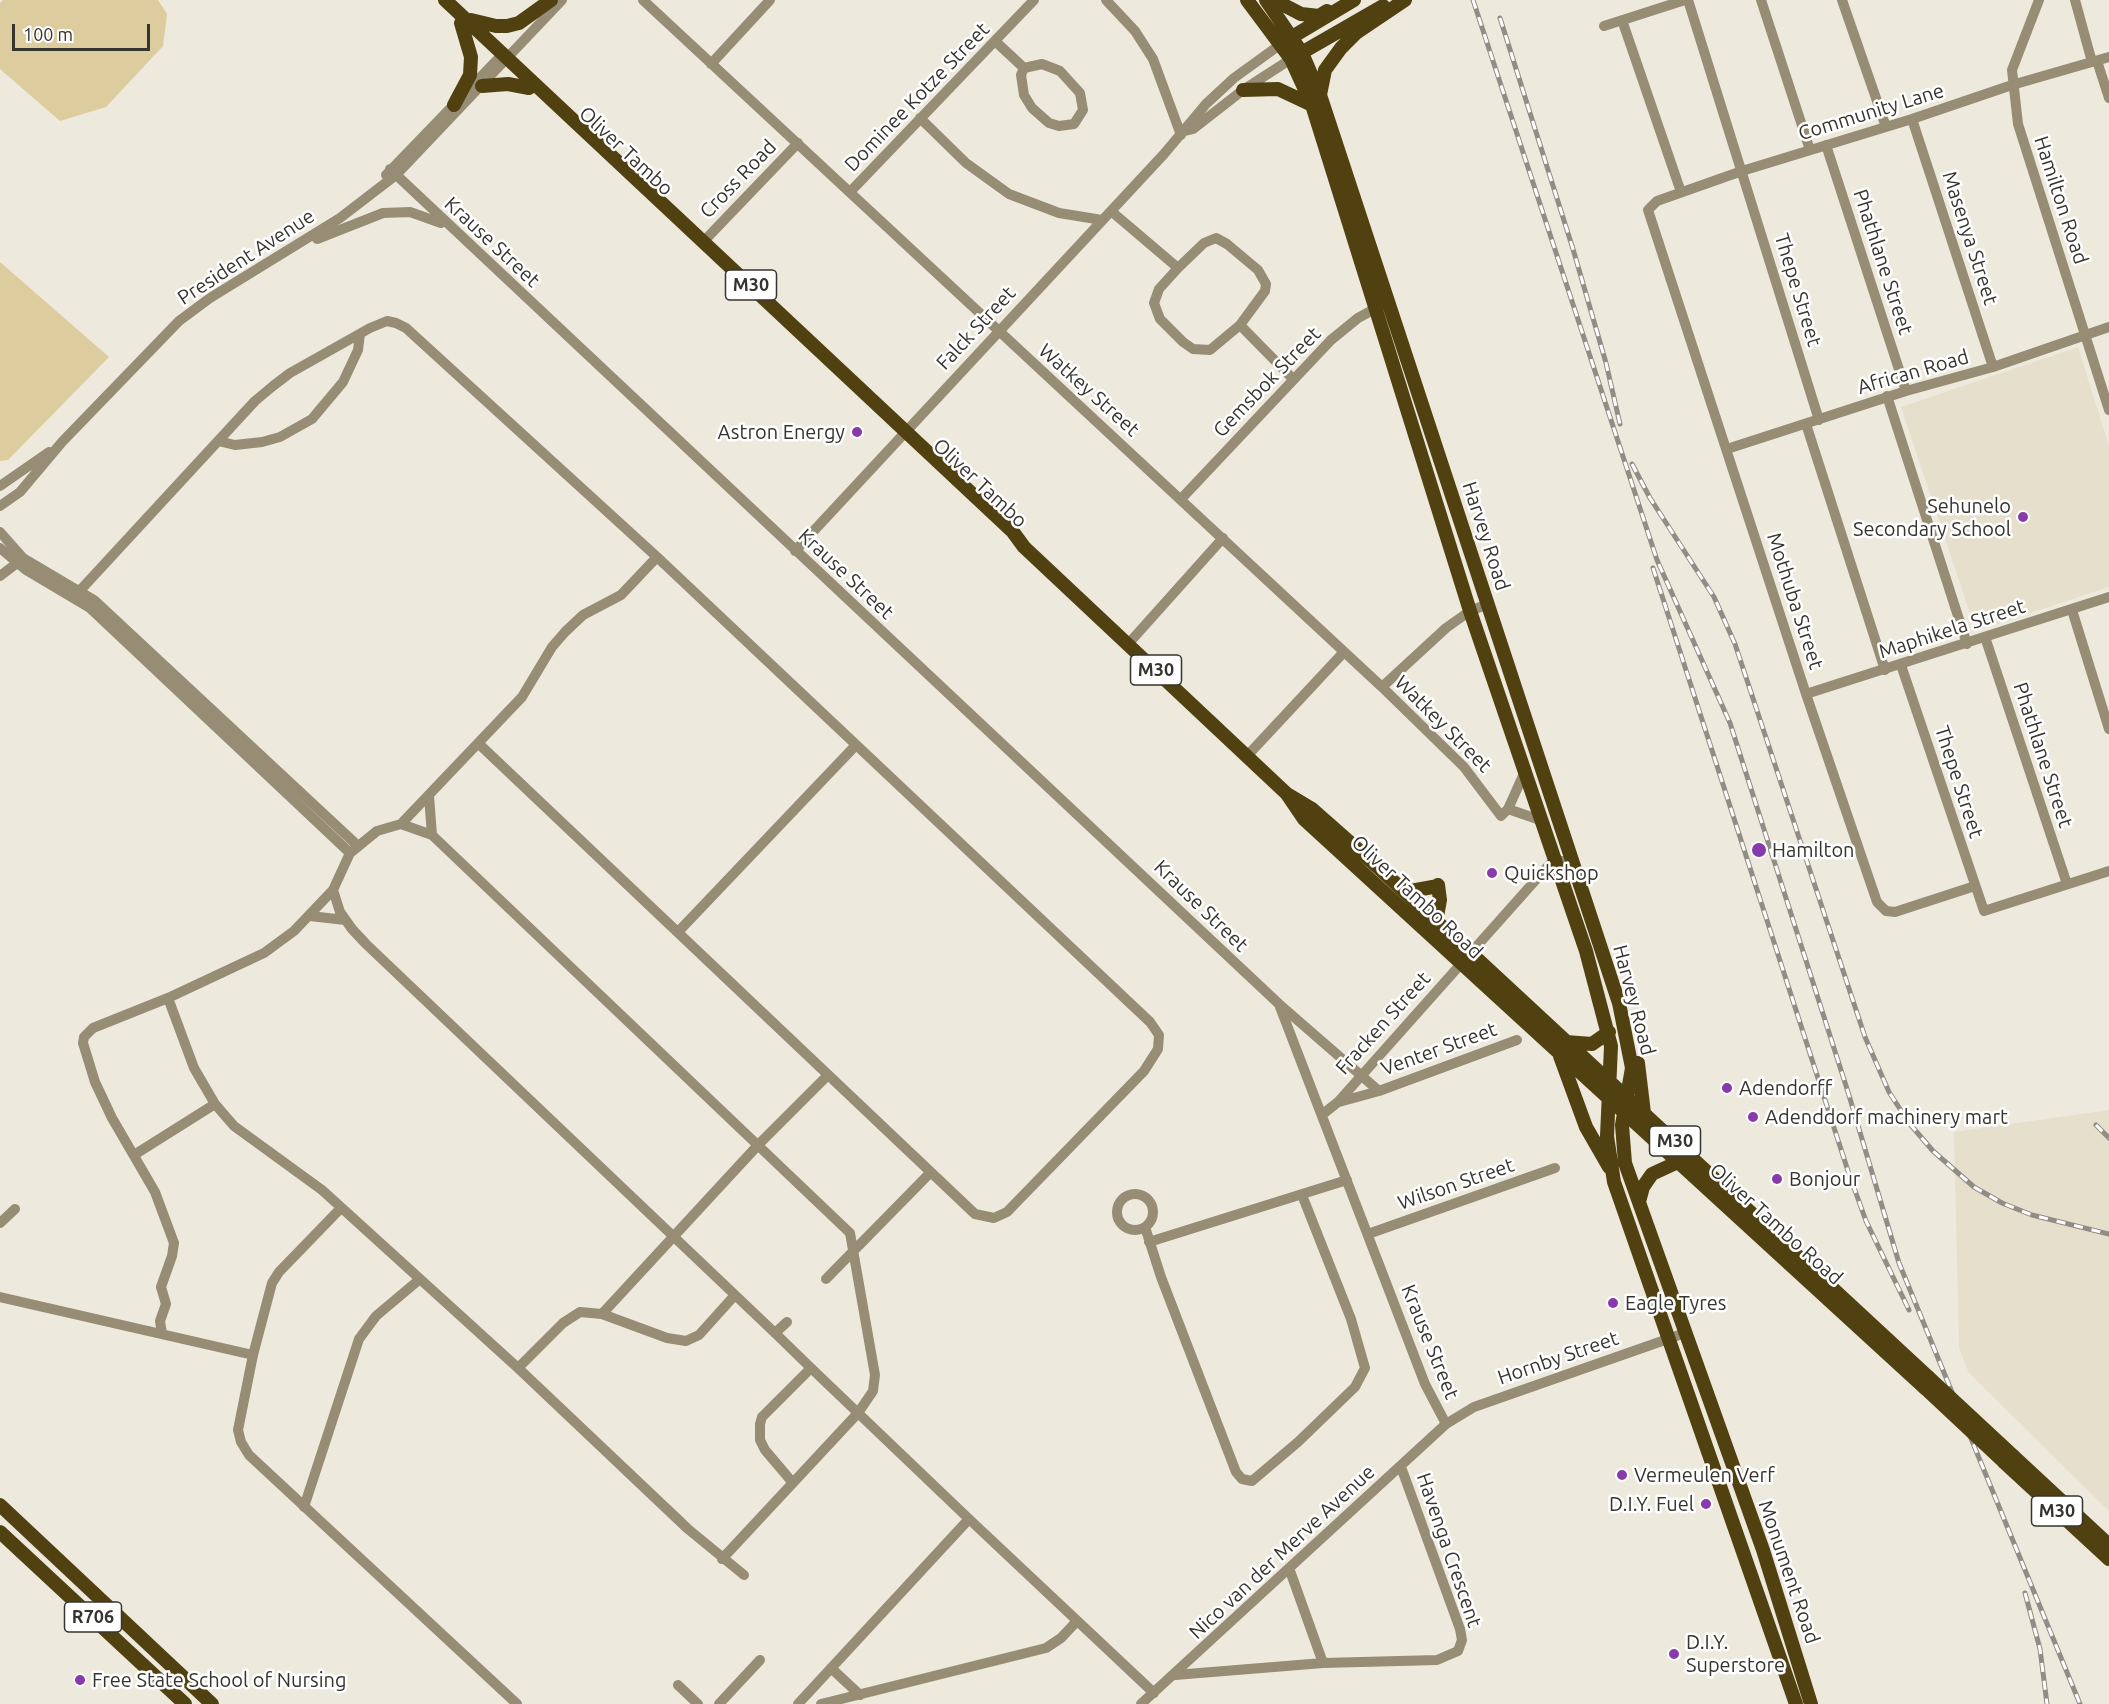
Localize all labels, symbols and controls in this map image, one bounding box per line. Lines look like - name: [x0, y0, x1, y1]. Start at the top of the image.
- scale bar: [15, 12, 153, 50]
- street label: Dominee Kotze Street: [840, 17, 994, 177]
- text: 100 m: [23, 24, 73, 44]
- street label: Community Lane: [1795, 78, 1947, 146]
- street label: Oliver Tambo: [574, 101, 678, 201]
- street label: Hamilton Road: [2029, 133, 2093, 267]
- street label: Cross Road: [695, 135, 781, 223]
- street label: Masenya Street: [1937, 168, 2003, 308]
- street label: Phathlane Street: [1848, 186, 1918, 338]
- street label: Krause Street: [439, 192, 545, 292]
- street label: President Avenue: [173, 204, 319, 310]
- street label: Thepe Street: [1769, 231, 1827, 349]
- road number: M30: [726, 270, 777, 300]
- street label: Falck Street: [931, 281, 1021, 375]
- street label: Gemsbok Street: [1208, 322, 1326, 442]
- street label: Watkey Street: [1034, 339, 1144, 441]
- street label: African Road: [1855, 345, 1971, 399]
- place label: Astron Energy: [718, 420, 845, 444]
- marker: Astron Energy: [850, 425, 864, 439]
- street label: Oliver Tambo: [928, 433, 1032, 533]
- street label: Harvey Road: [1457, 478, 1515, 594]
- place label: Sehunelo Secondary School: [1853, 494, 2011, 541]
- marker: Sehunelo Secondary School: [2016, 510, 2030, 524]
- street label: Krause Street: [793, 524, 899, 624]
- street label: Mothuba Street: [1762, 530, 1828, 672]
- street label: Maphikela Street: [1876, 594, 2028, 664]
- road number: M30: [1130, 655, 1182, 685]
- street label: Watkey Street: [1390, 671, 1496, 777]
- street label: Phathlane Street: [2008, 679, 2078, 831]
- street label: Thepe Street: [1930, 723, 1988, 841]
- street label: Oliver Tambo Road: [1346, 830, 1488, 964]
- place label: Hamilton: [1772, 838, 1855, 862]
- marker: Hamilton: [1750, 841, 1768, 859]
- street label: Krause Street: [1149, 855, 1253, 957]
- place label: Quickshop: [1504, 861, 1599, 885]
- marker: Quickshop: [1485, 866, 1499, 880]
- street label: Harvey Road: [1608, 942, 1660, 1058]
- street label: Fracken Street: [1331, 967, 1435, 1079]
- street label: Venter Street: [1378, 1017, 1500, 1081]
- place label: Adendorff: [1739, 1076, 1832, 1100]
- marker: Adendorff: [1720, 1081, 1734, 1095]
- place label: Adenddorf machinery mart: [1765, 1105, 2008, 1129]
- marker: Adenddorf machinery mart: [1746, 1110, 1760, 1124]
- road number: M30: [1650, 1126, 1700, 1156]
- street label: Wilson Street: [1395, 1153, 1517, 1215]
- street label: Oliver Tambo Road: [1705, 1158, 1847, 1290]
- place label: Bonjour: [1789, 1167, 1860, 1191]
- marker: Bonjour: [1770, 1172, 1784, 1186]
- street label: Krause Street: [1396, 1281, 1464, 1403]
- place label: Eagle Tyres: [1625, 1291, 1727, 1315]
- marker: Eagle Tyres: [1606, 1296, 1620, 1310]
- street label: Hornby Street: [1494, 1326, 1622, 1390]
- street label: Nico van der Merve Avenue: [1184, 1460, 1380, 1644]
- place label: Vermeulen Verf: [1634, 1463, 1775, 1487]
- marker: Vermeulen Verf: [1615, 1468, 1629, 1482]
- street label: Havenga Crescent: [1411, 1470, 1487, 1630]
- place label: D.I.Y. Fuel: [1609, 1492, 1694, 1516]
- road number: M30: [2032, 1496, 2082, 1526]
- marker: D.I.Y. Fuel: [1699, 1497, 1713, 1511]
- street label: Monument Road: [1753, 1497, 1825, 1647]
- road number: R706: [64, 1602, 122, 1632]
- place label: D.I.Y. Superstore: [1686, 1630, 1785, 1677]
- marker: D.I.Y. Superstore: [1667, 1647, 1681, 1661]
- place label: Free State School of Nursing: [92, 1668, 346, 1692]
- marker: Free State School of Nursing: [73, 1673, 87, 1687]

